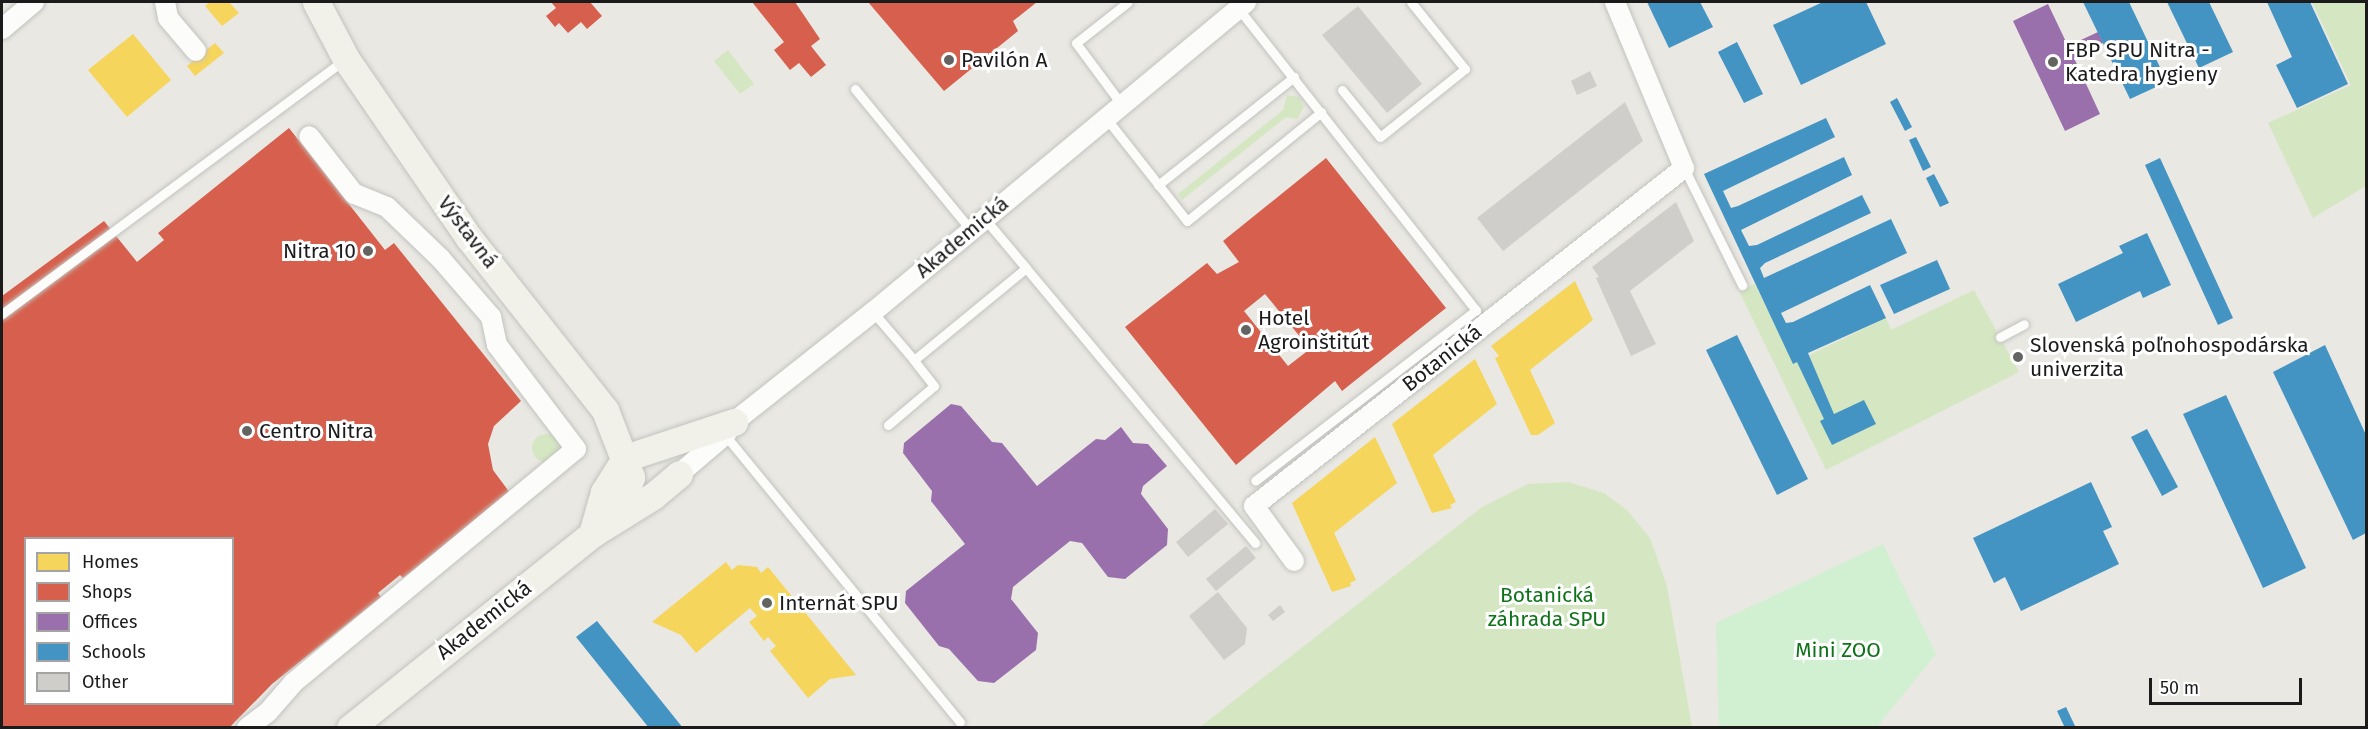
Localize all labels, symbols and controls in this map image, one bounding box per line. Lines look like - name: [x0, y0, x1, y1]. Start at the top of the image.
- place label: FBP SPU Nitra - Katedra hygieny: [2065, 37, 2218, 87]
- place label: Pavilón A: [961, 47, 1048, 73]
- marker: Pavilón A: [942, 53, 956, 67]
- marker: FBP SPU Nitra - Katedra hygieny: [2046, 55, 2060, 69]
- street label: Výstavná: [433, 191, 503, 273]
- street label: Akademická: [910, 191, 1014, 283]
- place label: Nitra 10: [283, 238, 356, 264]
- marker: Nitra 10: [361, 244, 375, 258]
- place label: Hotel Agroinštitút: [1258, 305, 1370, 355]
- street label: Botanická: [1397, 319, 1487, 397]
- marker: Hotel Agroinštitút: [1239, 323, 1253, 337]
- place label: Slovenská poľnohospodárska univerzita: [2030, 332, 2309, 382]
- marker: Slovenská poľnohospodárska univerzita: [2011, 350, 2025, 364]
- place label: Centro Nitra: [259, 418, 374, 444]
- marker: Centro Nitra: [240, 424, 254, 438]
- legend: [24, 537, 234, 705]
- text: Homes: [82, 551, 138, 573]
- street label: Akademická: [431, 575, 537, 665]
- text: Shops: [82, 581, 132, 603]
- park label: Botanická záhrada SPU: [1488, 582, 1606, 632]
- place label: Internát SPU: [779, 590, 899, 616]
- marker: Internát SPU: [760, 596, 774, 610]
- text: Offices: [82, 611, 137, 633]
- park label: Mini ZOO: [1795, 637, 1881, 663]
- text: Schools: [82, 641, 146, 663]
- scale bar: [2152, 666, 2305, 704]
- text: Other: [82, 671, 128, 693]
- text: 50 m: [2160, 677, 2199, 699]

